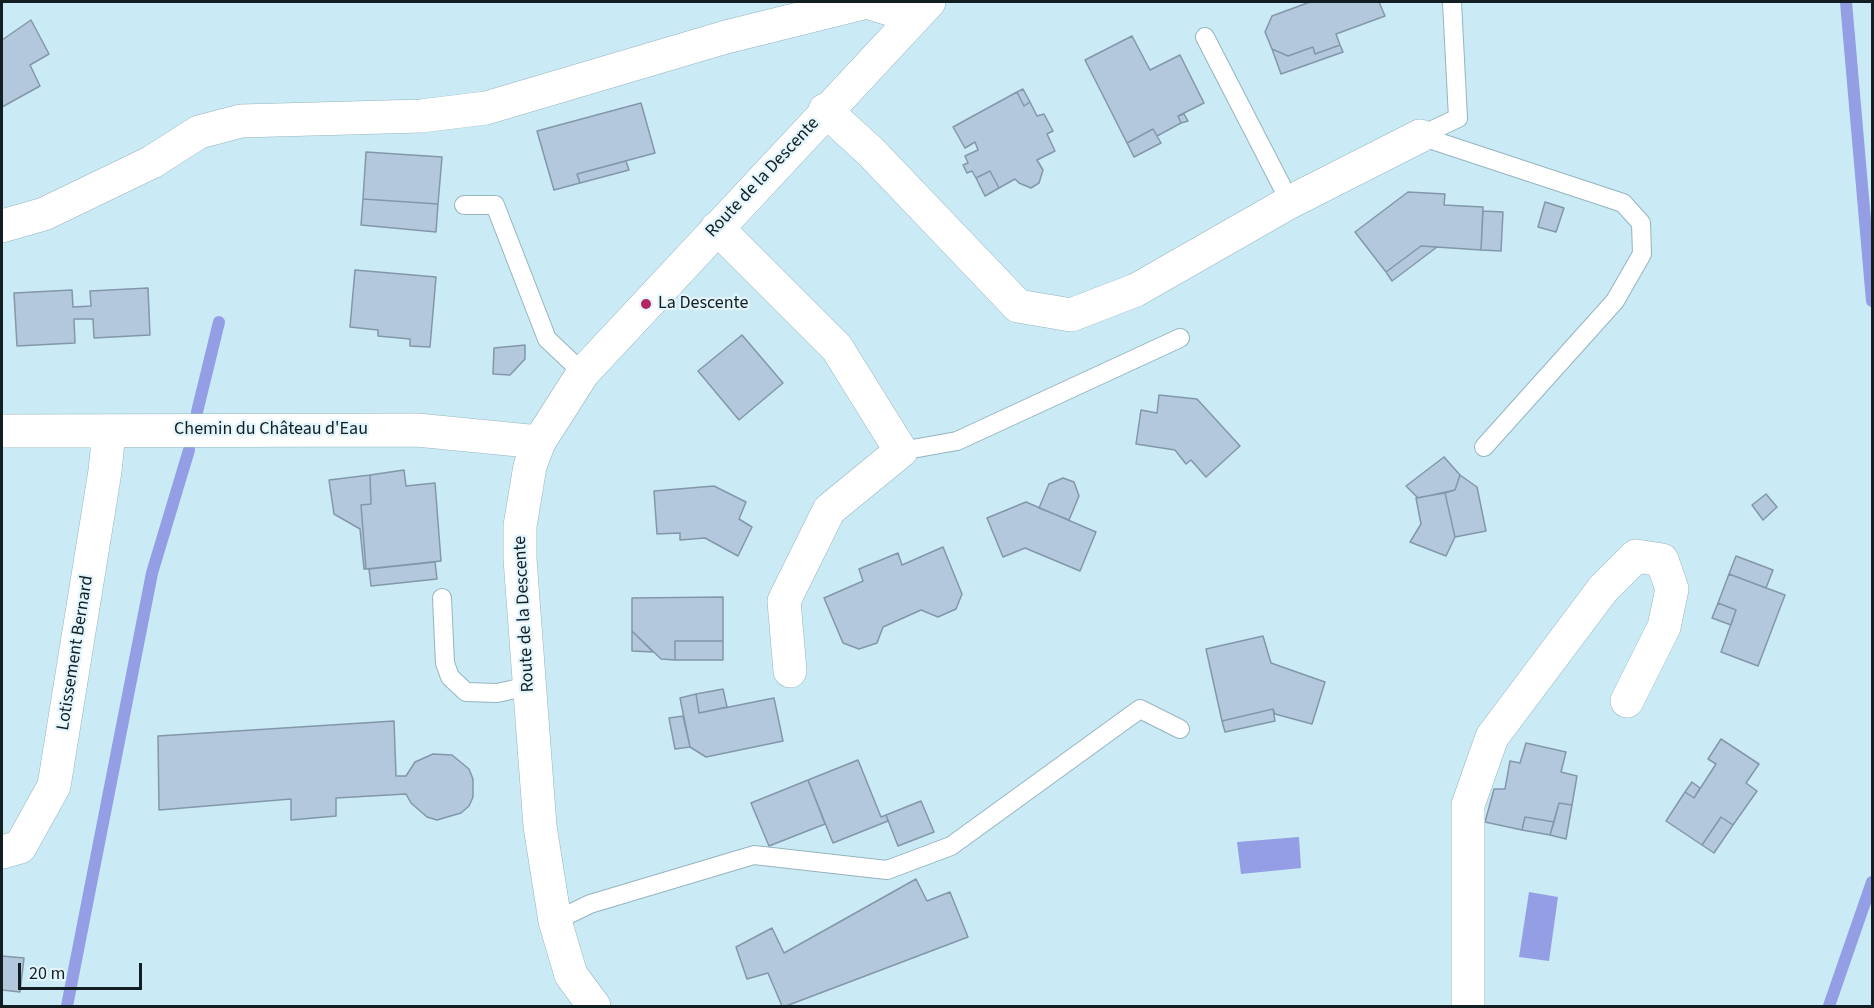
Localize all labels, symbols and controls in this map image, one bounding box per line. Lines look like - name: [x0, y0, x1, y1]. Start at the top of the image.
- street label: Route de la Descente: [702, 113, 824, 243]
- place label: La Descente: [658, 293, 748, 315]
- marker: La Descente: [639, 297, 653, 311]
- street label: Chemin du Château d'Eau: [174, 419, 368, 441]
- street label: Route de la Descente: [510, 535, 540, 693]
- street label: Lotissement Bernard: [53, 574, 99, 732]
- scale bar: [21, 951, 146, 989]
- text: 20 m: [29, 961, 65, 986]

